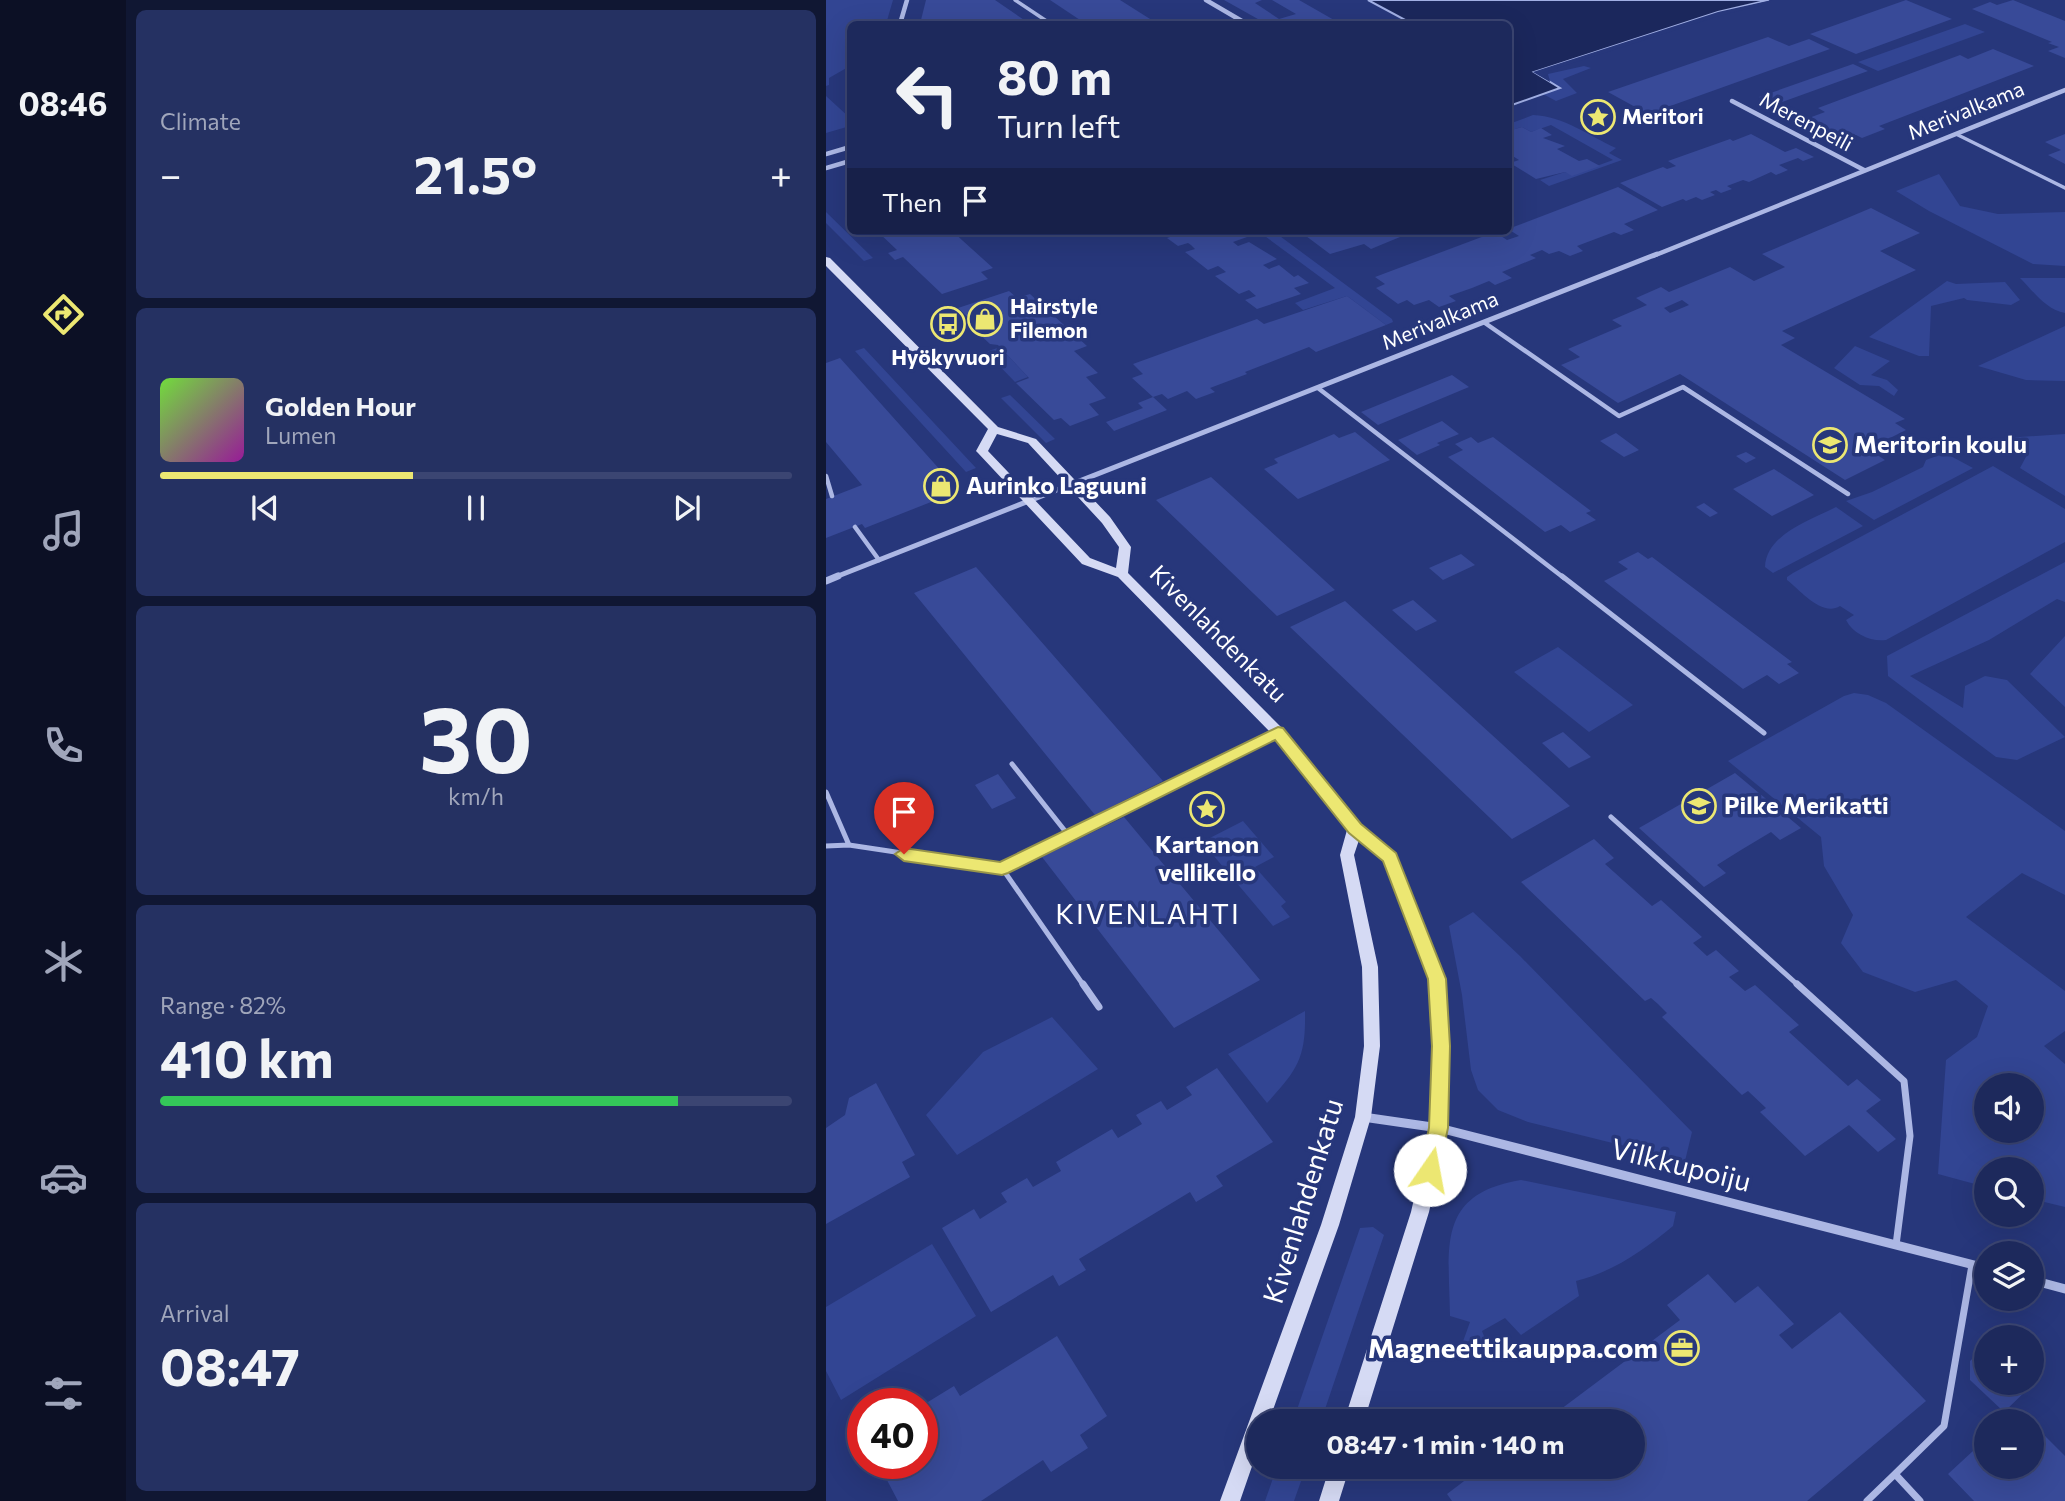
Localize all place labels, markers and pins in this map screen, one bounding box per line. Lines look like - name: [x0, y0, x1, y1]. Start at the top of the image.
- place icon: Meritori: [1579, 98, 1617, 136]
- place label: Meritori: [1622, 103, 1704, 128]
- place label: Hairstyle Filemon: [1010, 293, 1098, 342]
- shop icon: Hairstyle Filemon: [966, 300, 1004, 338]
- bus stop icon: Hyökyvuori: [929, 305, 967, 343]
- place label: Hyökyvuori: [891, 344, 1005, 369]
- school or university icon: Meritorin koulu: [1811, 426, 1849, 464]
- place label: Meritorin koulu: [1854, 429, 2027, 458]
- shop icon: Aurinko Laguuni: [922, 467, 960, 505]
- place label: Aurinko Laguuni: [966, 470, 1147, 499]
- pin: [874, 782, 934, 854]
- school or university icon: Pilke Merikatti: [1680, 787, 1718, 825]
- place icon: Kartanon vellikello: [1188, 790, 1226, 828]
- place label: Pilke Merikatti: [1724, 790, 1889, 819]
- place label: Kartanon vellikello: [1155, 829, 1259, 886]
- office icon: Magneettikauppa.com: [1663, 1329, 1701, 1367]
- place label: Magneettikauppa.com: [1368, 1330, 1658, 1364]

